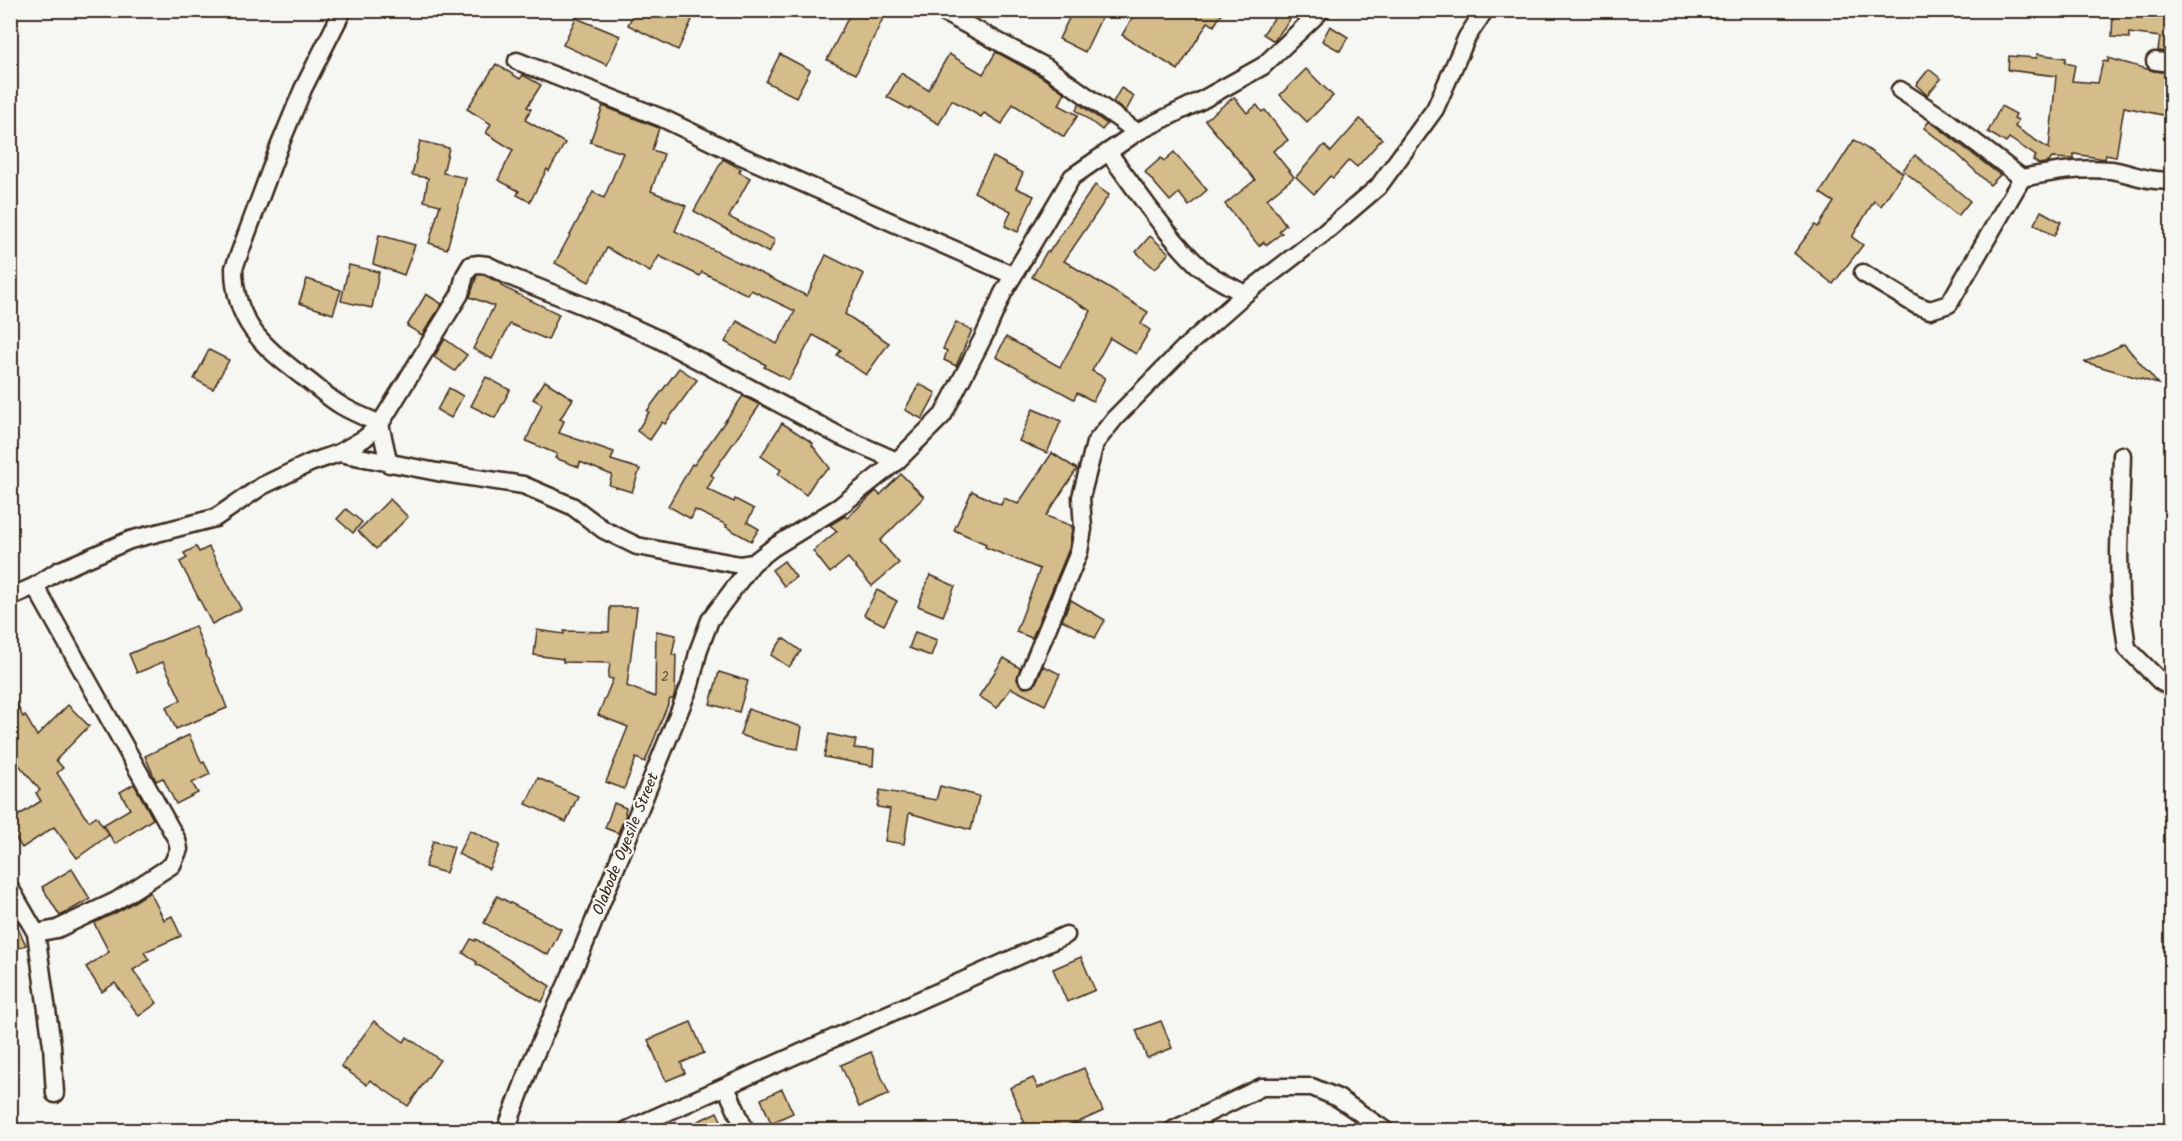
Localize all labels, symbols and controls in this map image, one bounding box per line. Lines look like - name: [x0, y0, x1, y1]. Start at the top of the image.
- house number: 2: [661, 666, 669, 688]
- street label: Olabode Oyesile Street: [586, 768, 666, 919]

